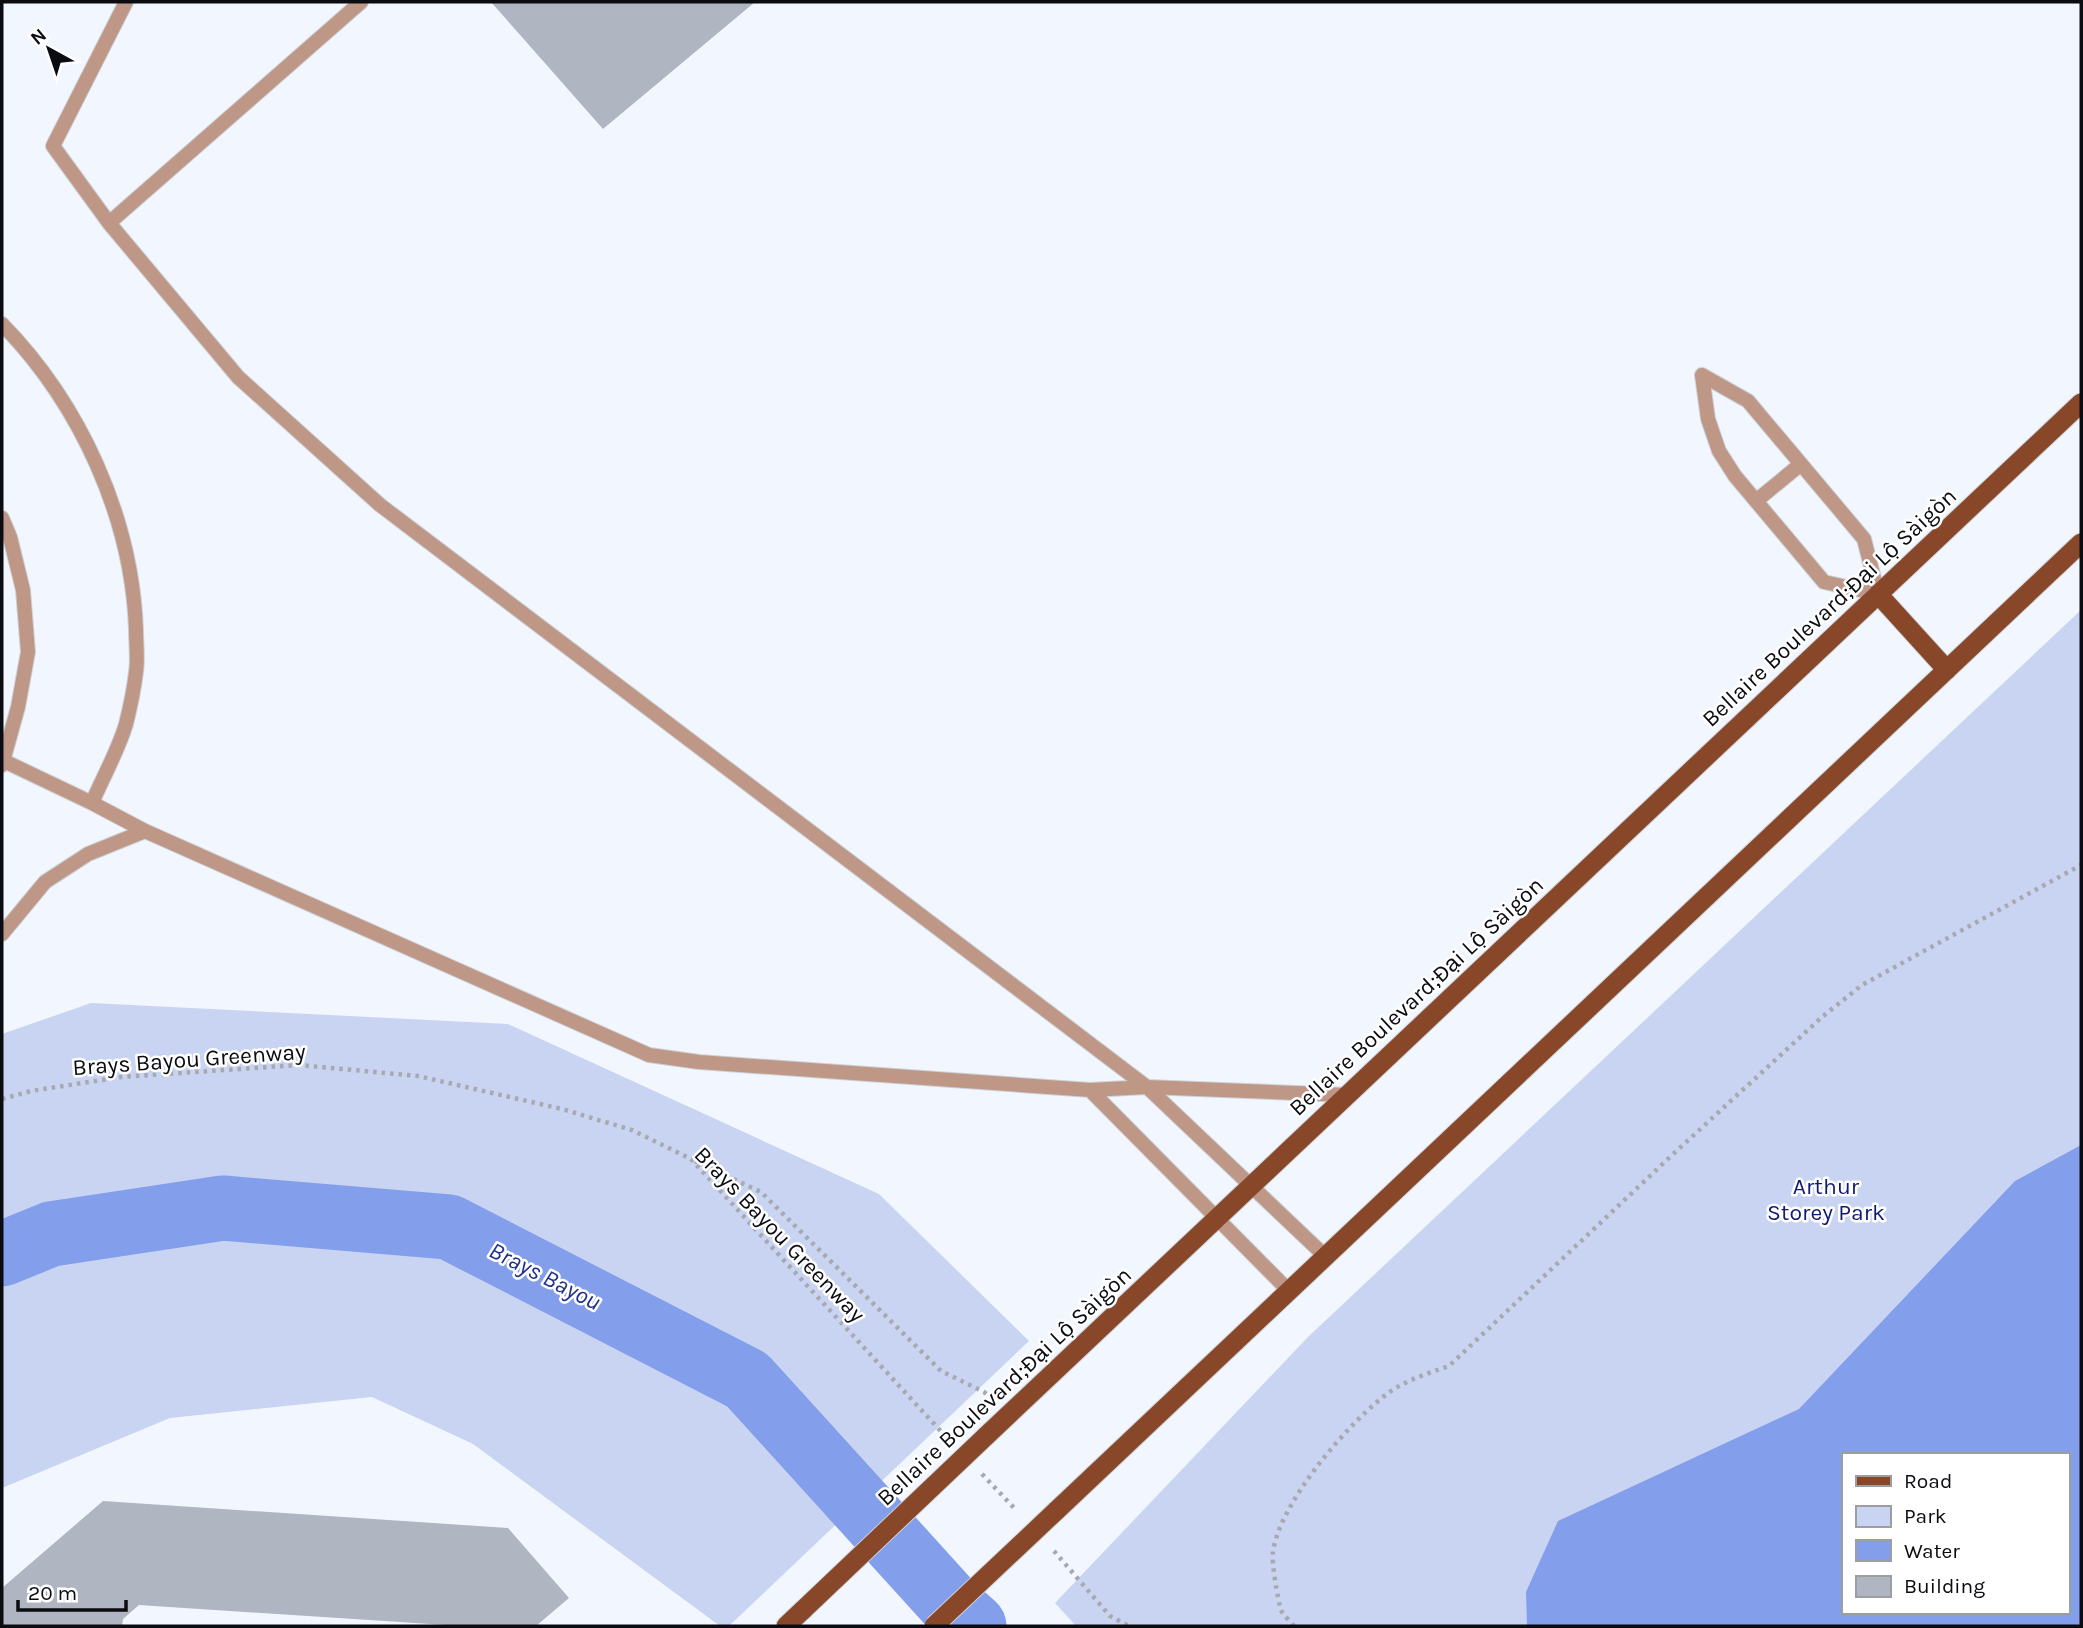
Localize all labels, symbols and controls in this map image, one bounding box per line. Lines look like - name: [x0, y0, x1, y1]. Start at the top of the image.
- north arrow: [14, 14, 84, 84]
- text: N: [26, 24, 51, 50]
- street label: Bellaire Boulevard;Đại Lộ Sàigòn: [1697, 482, 1962, 732]
- street label: Bellaire Boulevard;Đại Lộ Sàigòn: [1284, 871, 1549, 1121]
- street label: Brays Bayou Greenway: [71, 1038, 307, 1081]
- street label: Brays Bayou Greenway: [689, 1141, 871, 1328]
- park label: Arthur Storey Park: [1767, 1173, 1885, 1226]
- water label: Brays Bayou: [484, 1236, 606, 1316]
- street label: Bellaire Boulevard;Đại Lộ Sàigòn: [872, 1261, 1137, 1511]
- legend: [1842, 1453, 2069, 1614]
- text: Road: [1904, 1469, 1952, 1493]
- text: Park: [1904, 1504, 1947, 1528]
- text: Water: [1904, 1539, 1960, 1563]
- scale bar: [18, 1568, 126, 1612]
- text: Building: [1904, 1574, 1985, 1598]
- text: 20 m: [28, 1581, 77, 1605]

